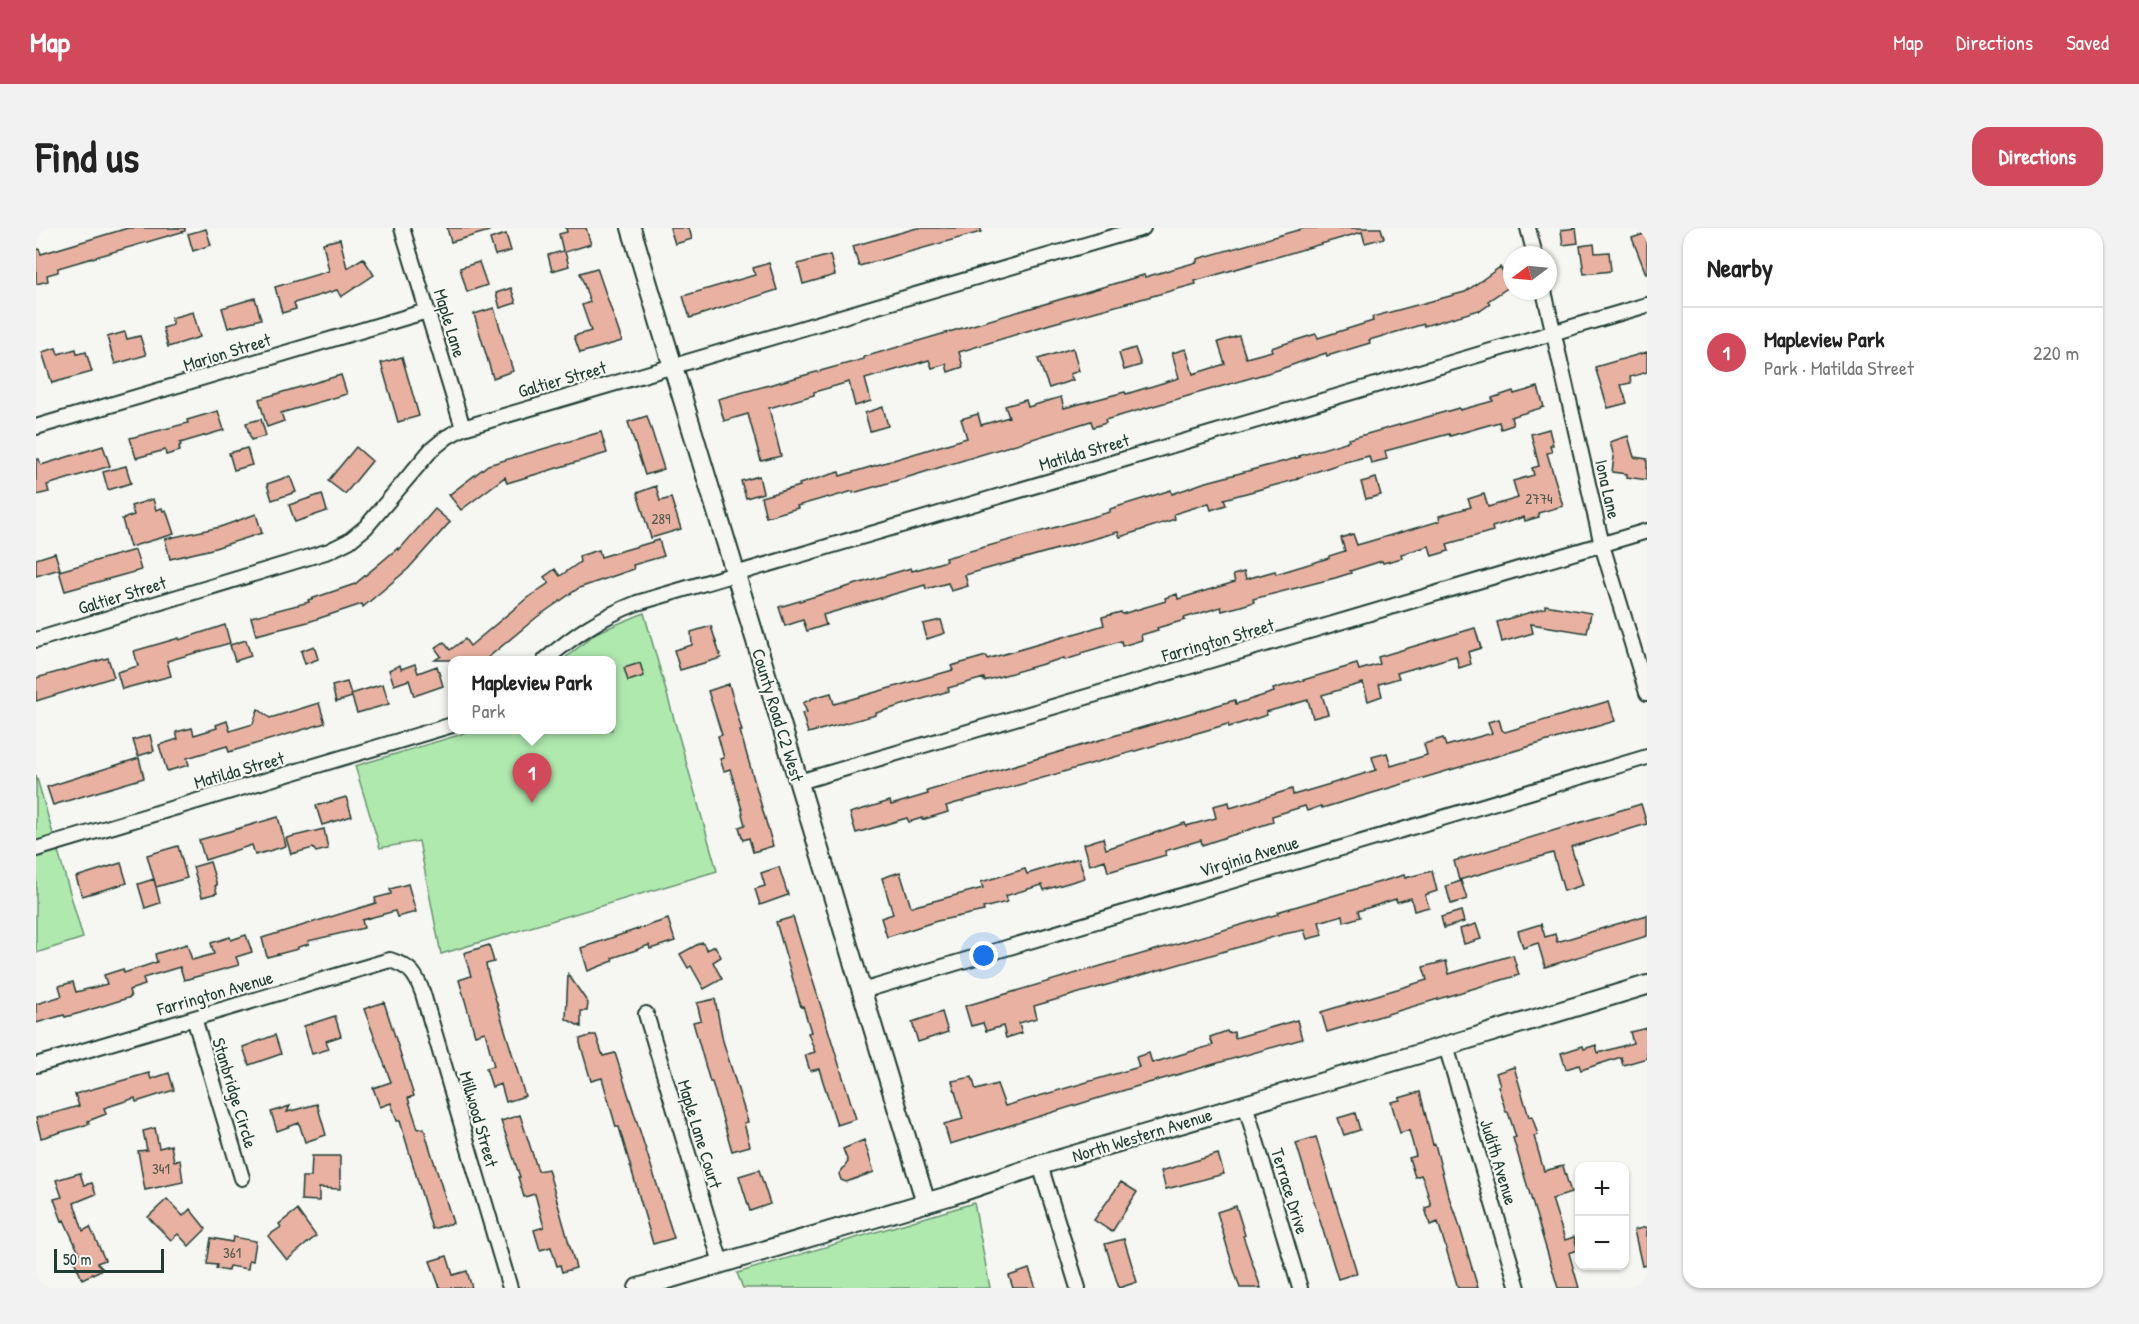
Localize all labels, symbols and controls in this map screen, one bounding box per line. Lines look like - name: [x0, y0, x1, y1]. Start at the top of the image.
- text: Map: [30, 23, 70, 61]
- text: Map: [1893, 28, 1923, 57]
- text: Directions: [1956, 28, 2033, 57]
- text: Saved: [2066, 28, 2109, 57]
- button: Directions: [1972, 127, 2103, 186]
- text: Find us: [36, 128, 139, 185]
- north arrow: [1503, 246, 1557, 300]
- text: Nearby: [1707, 250, 1773, 285]
- street label: Maple Lane: [428, 286, 472, 360]
- text: Mapleview Park: [1764, 324, 1884, 354]
- street label: Marion Street: [180, 327, 275, 377]
- text: 1: [1723, 339, 1730, 366]
- text: 220 m: [2033, 339, 2079, 366]
- street label: Galtier Street: [515, 354, 610, 404]
- text: Park · Matilda Street: [1764, 354, 1914, 381]
- street label: Matilda Street: [1036, 427, 1133, 477]
- street label: Iona Lane: [1589, 457, 1627, 521]
- house number: 2774: [1525, 488, 1553, 509]
- house number: 289: [651, 508, 671, 529]
- street label: Galtier Street: [75, 570, 170, 620]
- street label: Farrington Street: [1158, 612, 1278, 668]
- street label: County Road C2 West: [746, 645, 810, 785]
- popup: [448, 656, 616, 734]
- text: Mapleview Park: [472, 667, 592, 697]
- text: Park: [472, 697, 505, 724]
- street label: Matilda Street: [191, 745, 288, 795]
- pin: 1: [512, 754, 552, 803]
- street label: Virginia Avenue: [1197, 829, 1301, 883]
- your location: [969, 941, 998, 970]
- street label: Farrington Avenue: [153, 965, 276, 1022]
- street label: Stanbridge Circle: [206, 1035, 264, 1151]
- street label: Millwood Street: [453, 1068, 505, 1171]
- street label: Maple Lane Court: [672, 1077, 729, 1192]
- street label: North Western Avenue: [1069, 1102, 1215, 1168]
- street label: Judith Avenue: [1474, 1116, 1524, 1208]
- street label: Terrace Drive: [1265, 1145, 1315, 1237]
- house number: 341: [152, 1158, 170, 1179]
- map controls: [1575, 1162, 1629, 1270]
- button: +: [1575, 1162, 1629, 1216]
- button: −: [1575, 1216, 1629, 1270]
- house number: 361: [223, 1242, 241, 1263]
- scale bar: [54, 1246, 164, 1274]
- text: 50 m: [63, 1248, 92, 1270]

